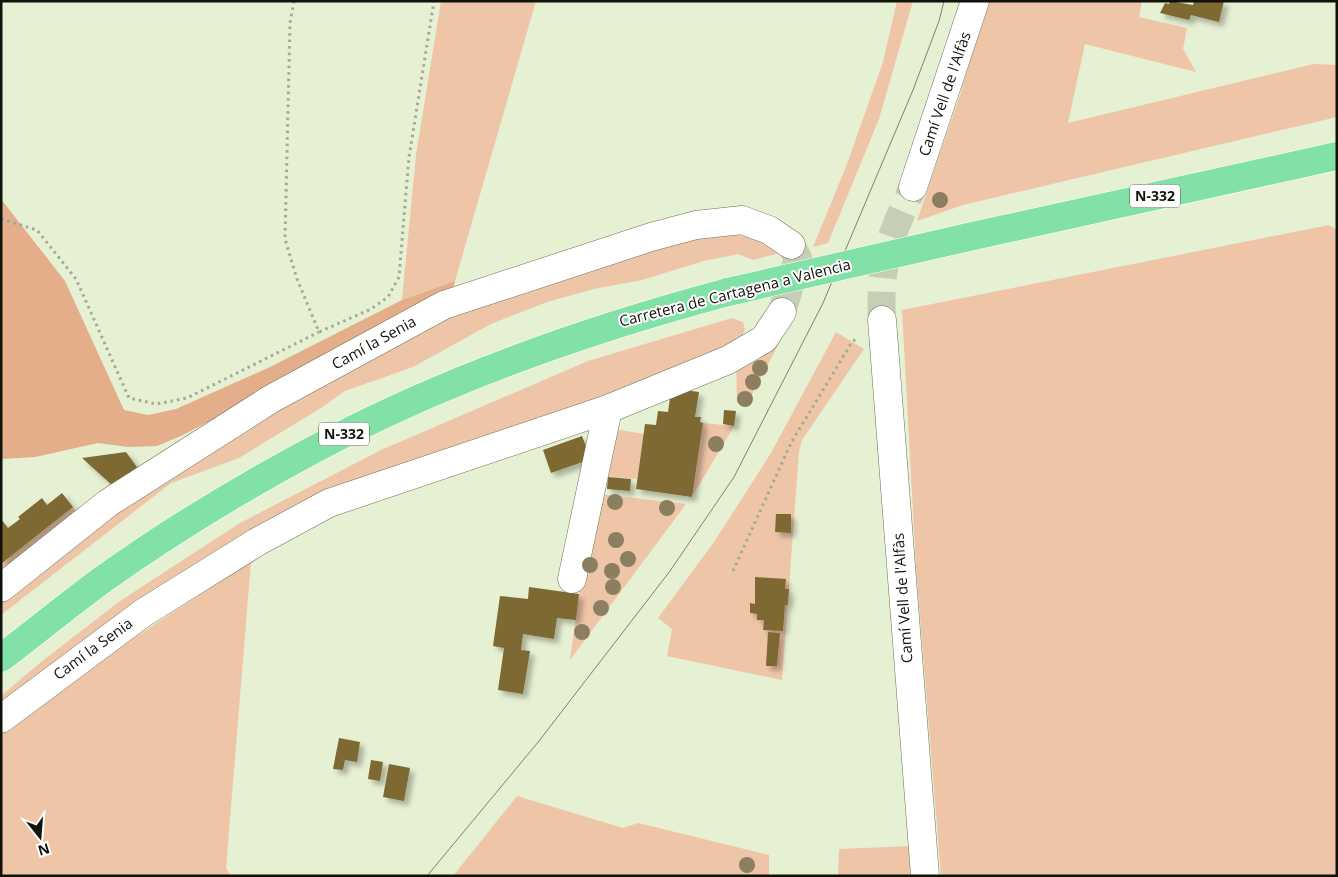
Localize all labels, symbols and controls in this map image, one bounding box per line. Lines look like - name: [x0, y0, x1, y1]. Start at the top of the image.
- street label: Camí Vell de l'Alfàs: [913, 29, 975, 159]
- road number: N-332: [1130, 185, 1180, 208]
- street label: Carretera de Cartagena a Valencia: [617, 254, 853, 331]
- street label: Camí la Senia: [328, 311, 419, 373]
- road number: N-332: [319, 422, 369, 446]
- street label: Camí Vell de l'Alfàs: [887, 532, 917, 664]
- street label: Camí la Senia: [49, 613, 136, 684]
- north arrow: [15, 812, 65, 862]
- text: N: [36, 839, 52, 861]

